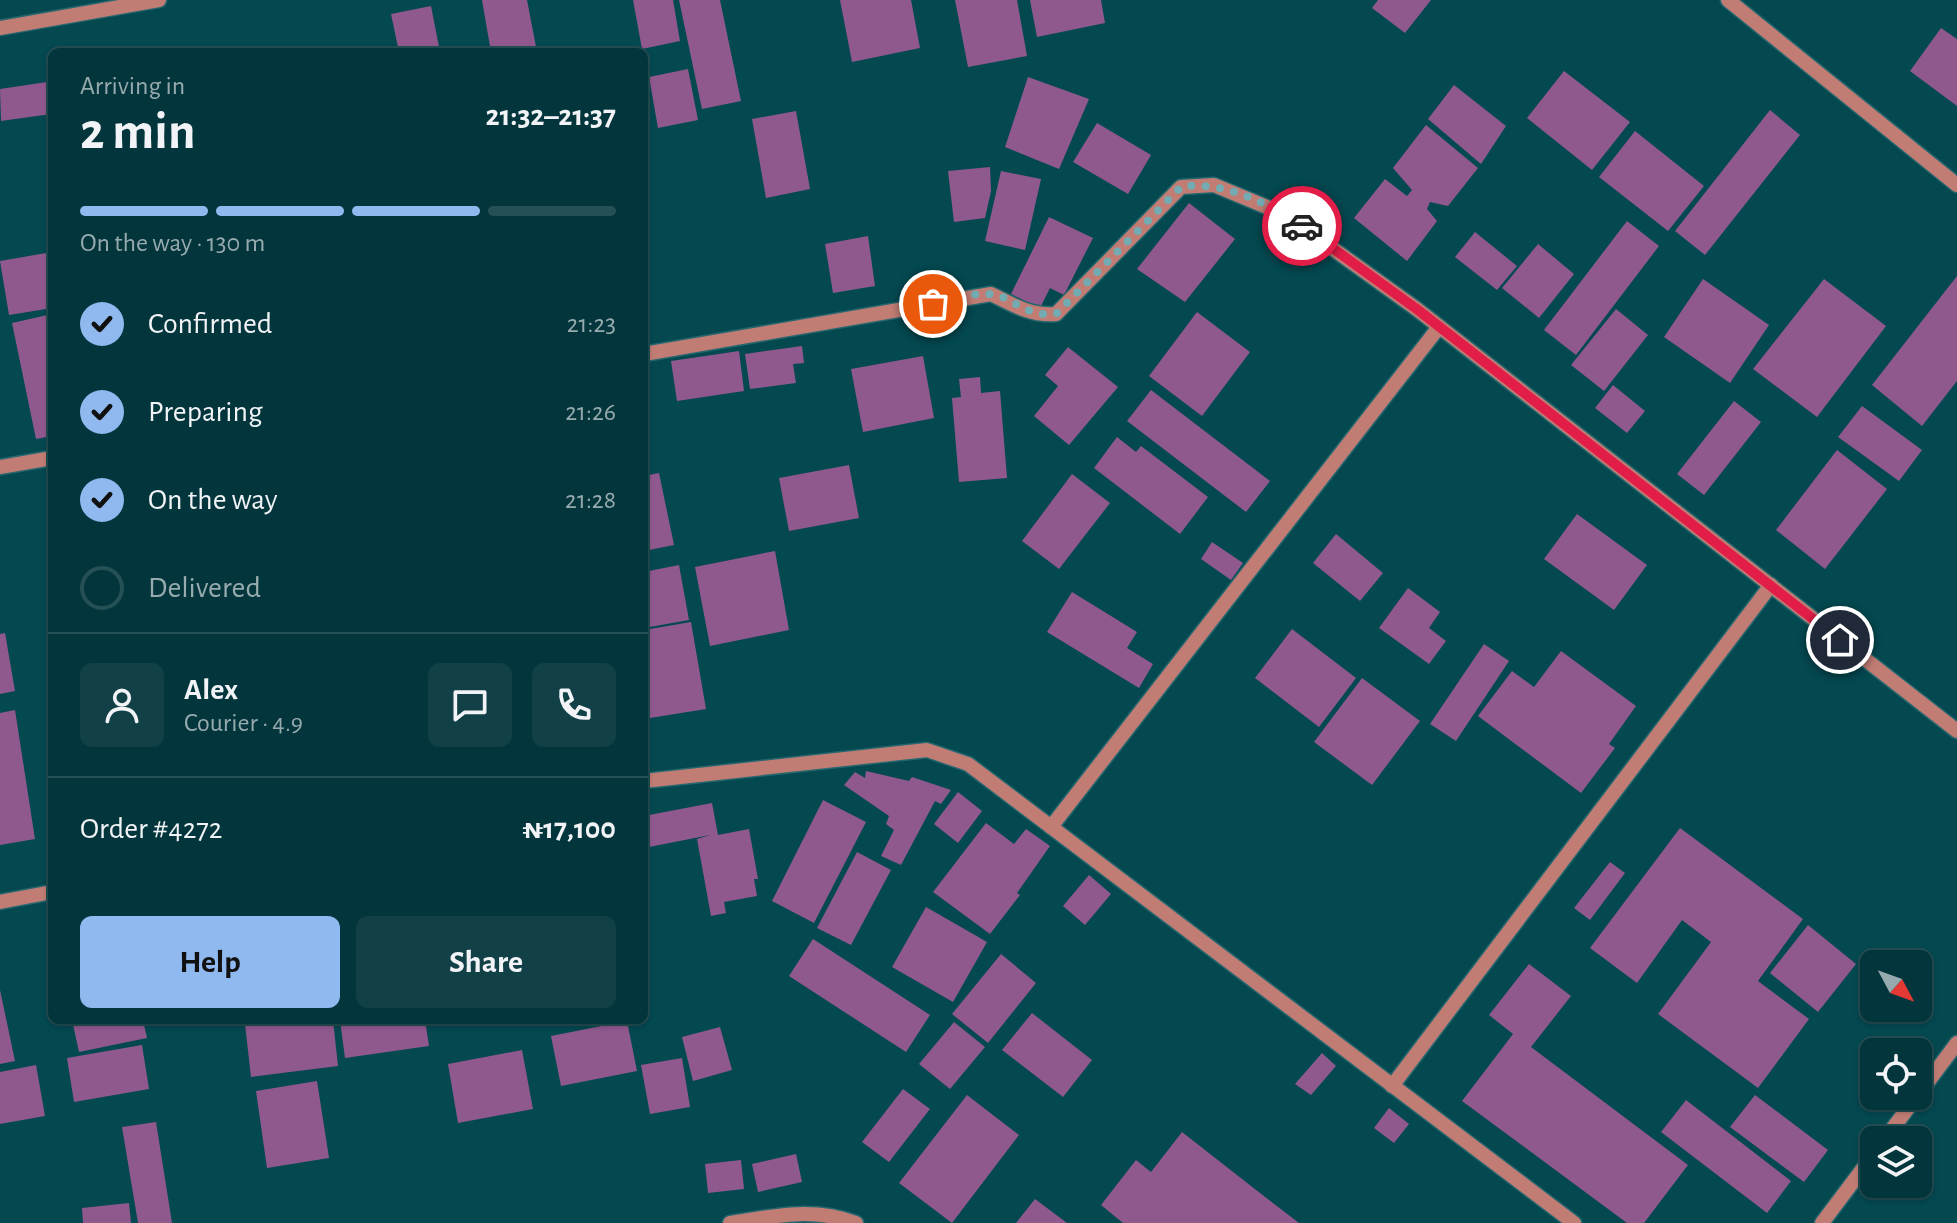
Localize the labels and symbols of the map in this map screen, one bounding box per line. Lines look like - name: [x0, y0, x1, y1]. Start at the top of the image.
- courier: [1262, 186, 1342, 266]
- pin: [899, 270, 967, 338]
- pin: [1806, 606, 1874, 674]
- north arrow: [1860, 950, 1932, 1022]

